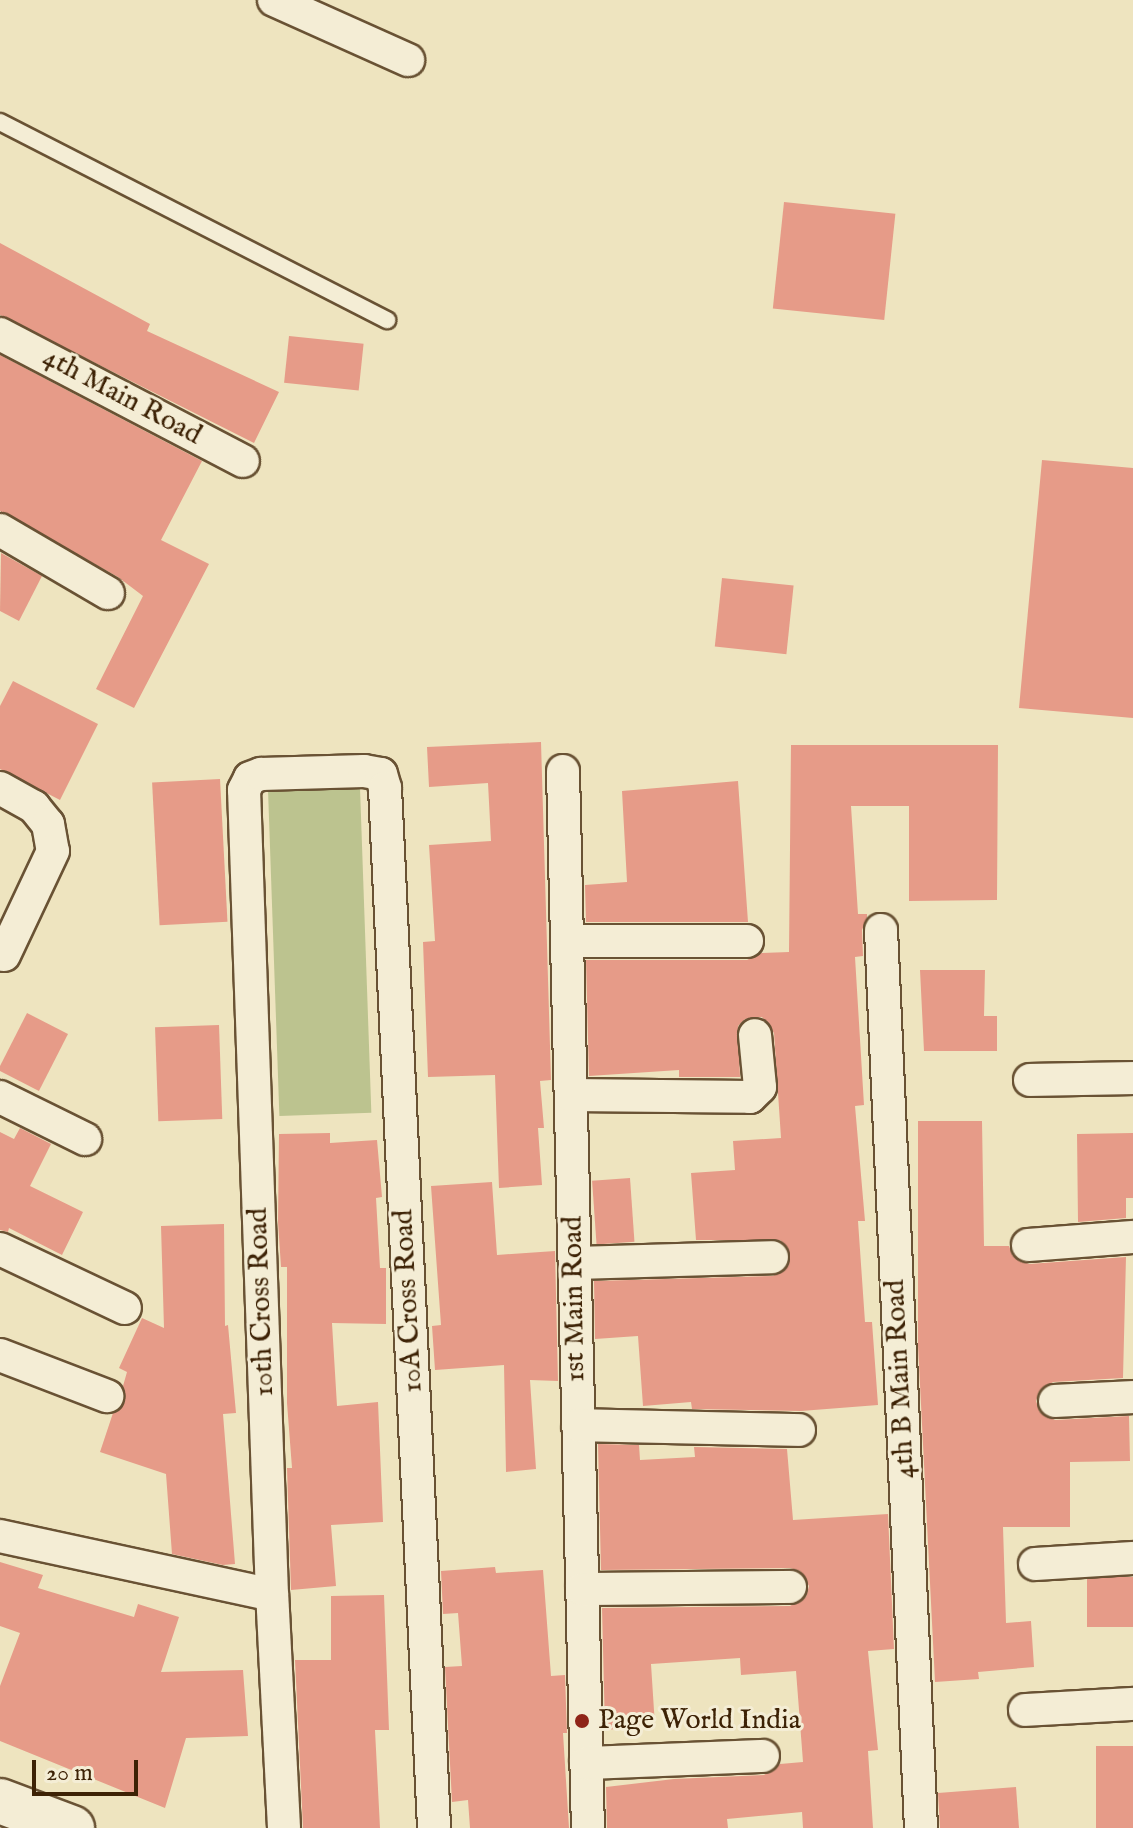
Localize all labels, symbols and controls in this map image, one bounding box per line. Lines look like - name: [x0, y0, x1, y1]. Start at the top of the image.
- street label: 4th Main Road: [37, 341, 207, 453]
- street label: 10th Cross Road: [242, 1207, 282, 1397]
- street label: 10A Cross Road: [387, 1209, 431, 1393]
- street label: 1st Main Road: [557, 1216, 593, 1382]
- street label: 4th B Main Road: [879, 1279, 923, 1479]
- place label: Page World India: [598, 1704, 801, 1738]
- marker: Page World India: [573, 1712, 591, 1730]
- scale bar: [36, 1744, 142, 1794]
- text: 20 m: [46, 1758, 93, 1789]

